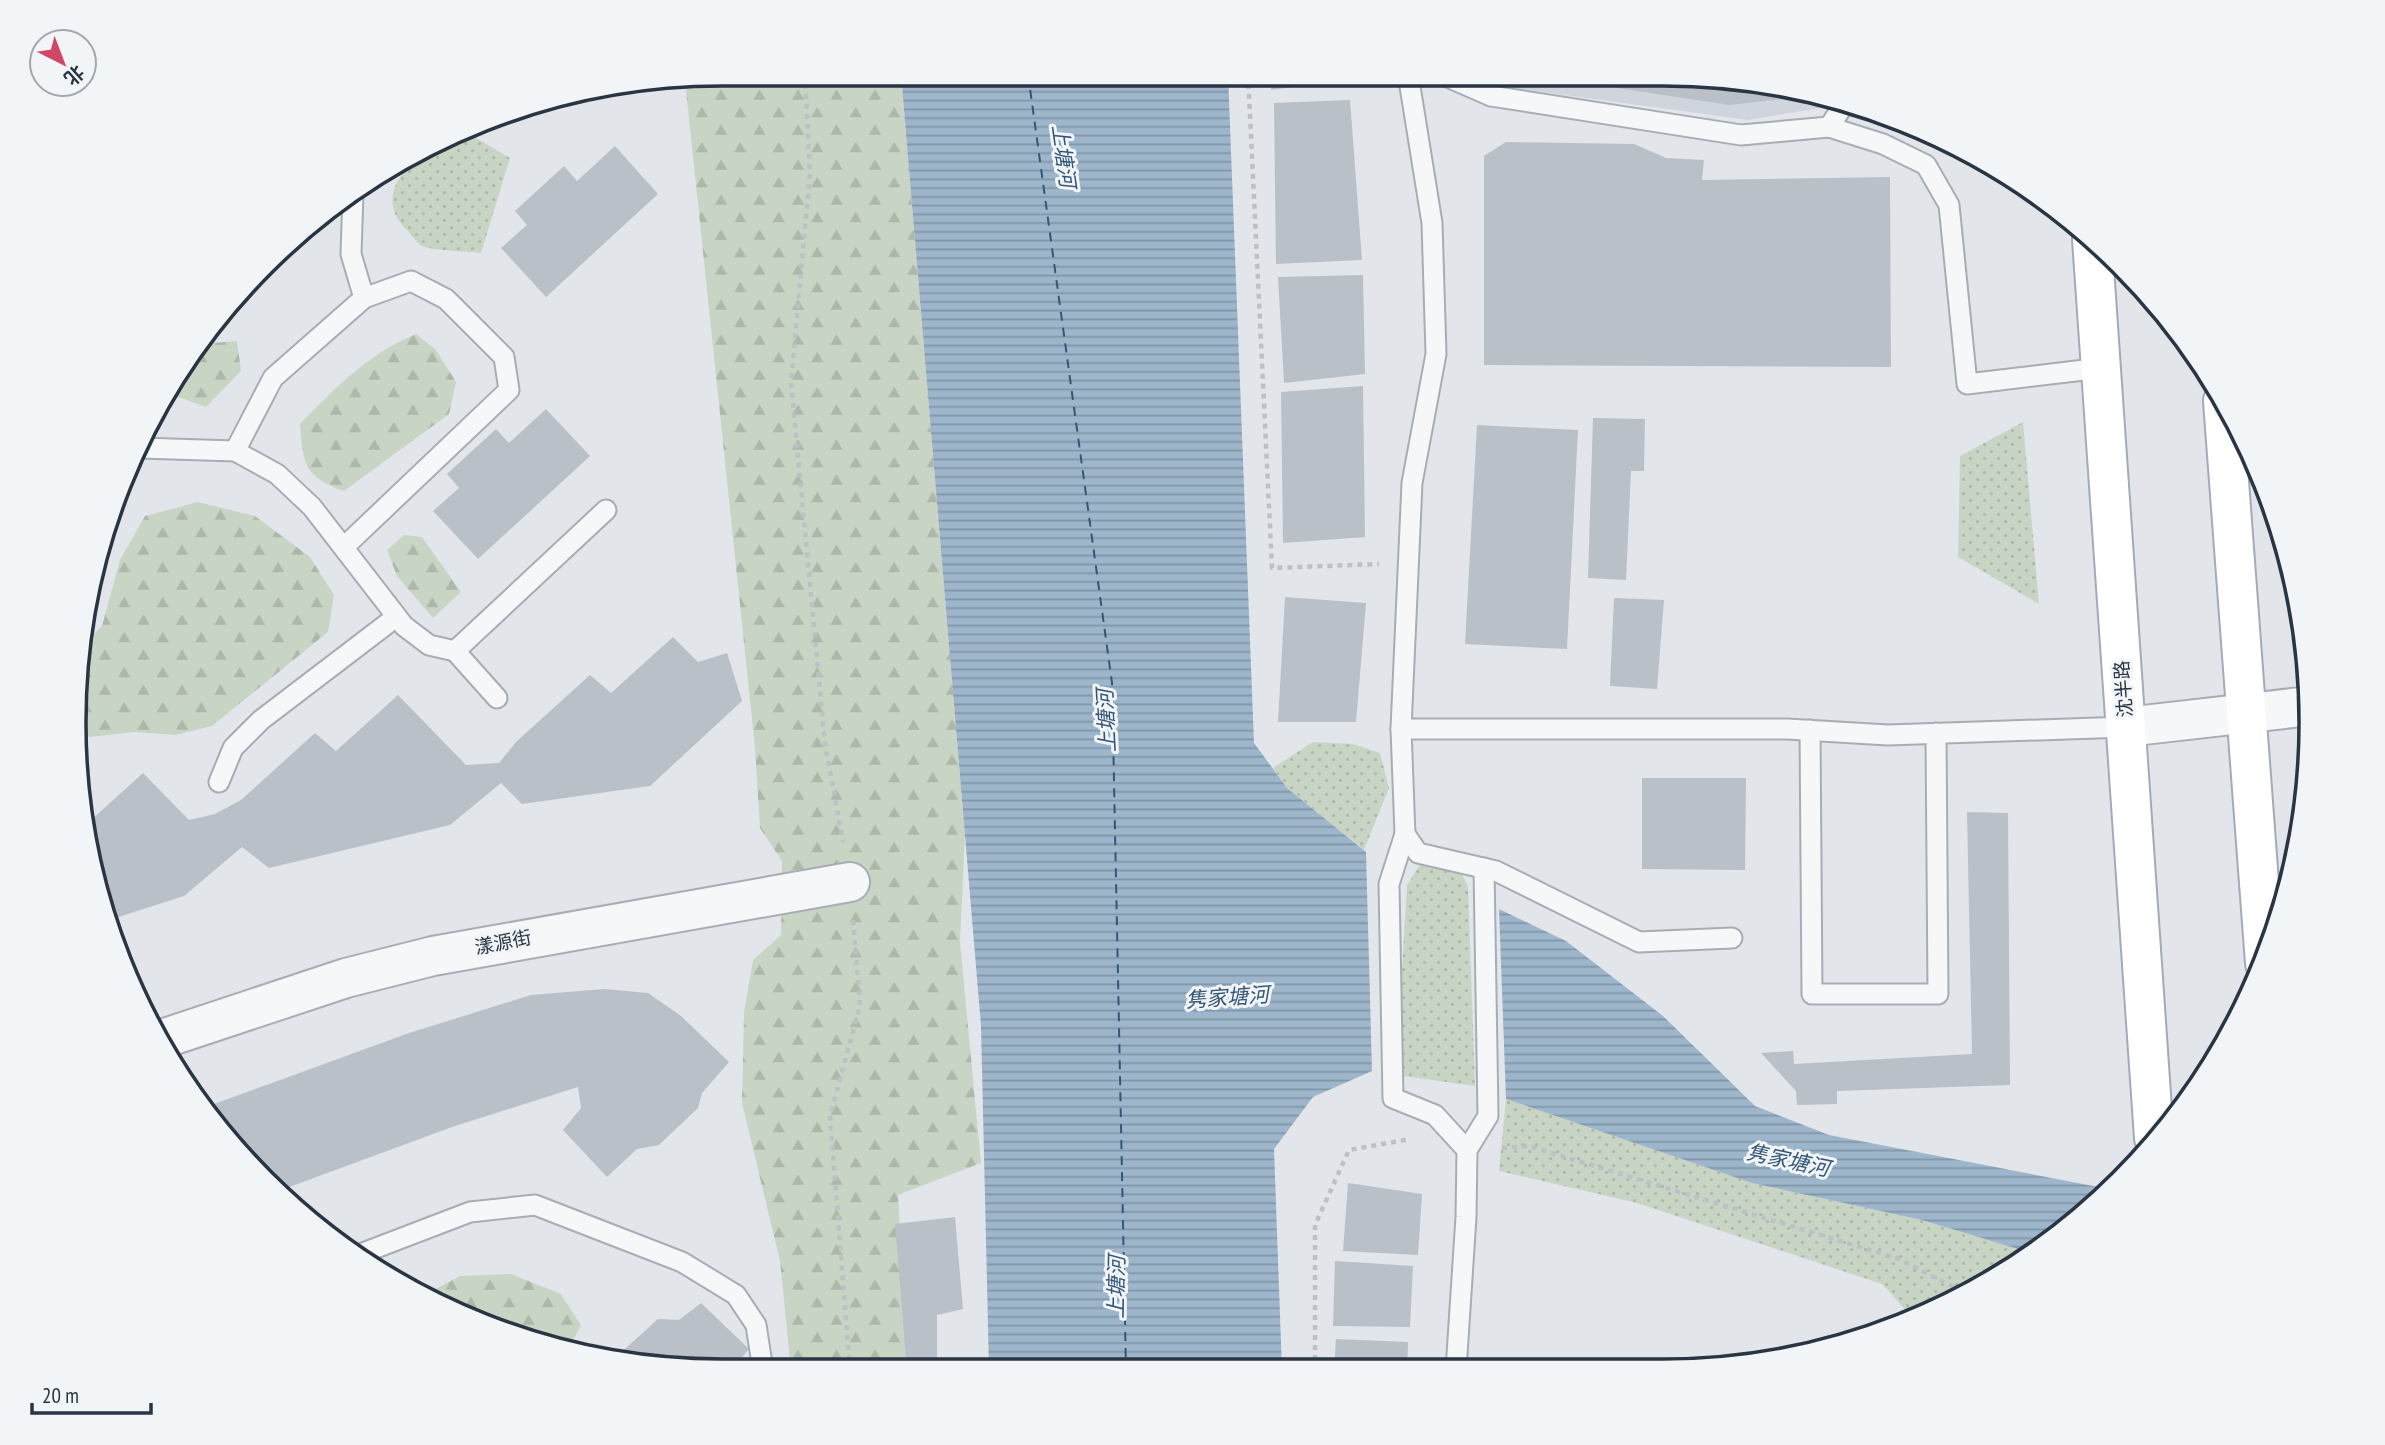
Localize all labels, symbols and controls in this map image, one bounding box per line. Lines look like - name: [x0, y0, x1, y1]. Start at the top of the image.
- north arrow: [28, 28, 98, 98]
- text: 北: [59, 60, 89, 91]
- water label: 上塘河: [1046, 123, 1082, 193]
- street label: 沈半路: [2109, 660, 2137, 718]
- water label: 上塘河: [1091, 685, 1121, 753]
- street label: 漾源街: [473, 925, 533, 959]
- water label: 隽家塘河: [1184, 980, 1274, 1013]
- water label: 隽家塘河: [1744, 1138, 1836, 1183]
- water label: 上塘河: [1102, 1251, 1130, 1319]
- scale bar: [32, 1372, 150, 1416]
- text: 20 m: [42, 1382, 79, 1409]

